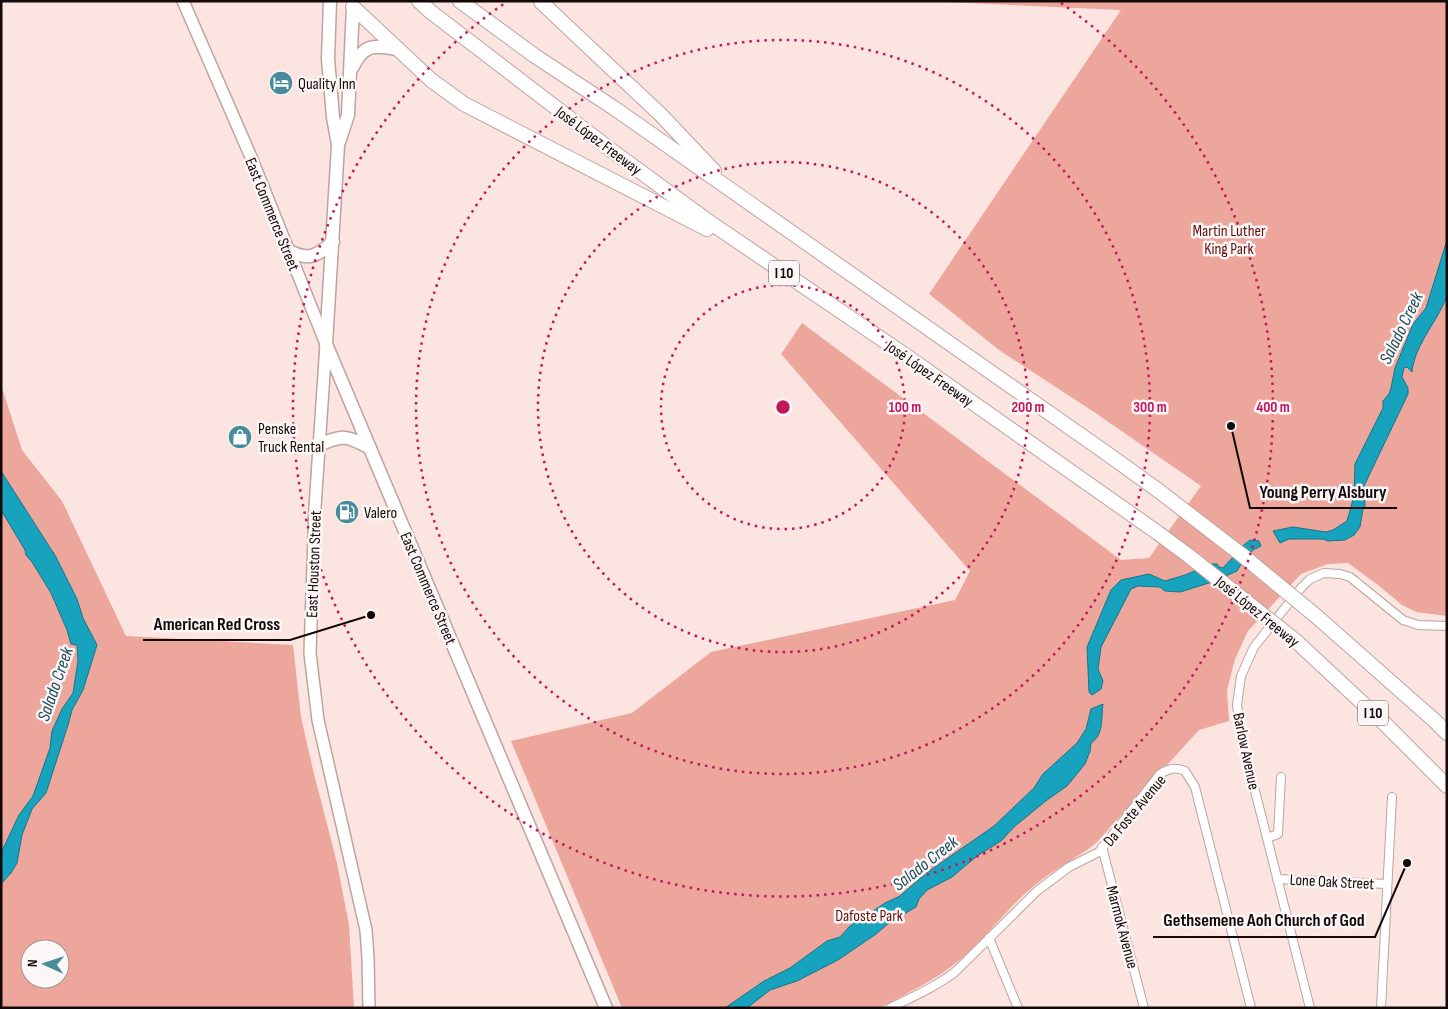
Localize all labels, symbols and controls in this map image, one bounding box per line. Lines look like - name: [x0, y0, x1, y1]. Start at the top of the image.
- hotel icon: Quality Inn: [268, 70, 294, 96]
- place label: Quality Inn: [298, 75, 356, 94]
- street label: José López Freeway: [551, 102, 645, 180]
- street label: East Commerce Street: [240, 155, 303, 274]
- park label: Martin Luther King Park: [1192, 222, 1266, 259]
- road number: I 10: [769, 260, 799, 286]
- water label: Salado Creek: [1375, 288, 1428, 367]
- street label: José López Freeway: [881, 336, 977, 411]
- centre of rings: [774, 398, 792, 416]
- text: 100 m: [889, 398, 921, 417]
- text: 200 m: [1011, 398, 1045, 417]
- text: 300 m: [1133, 398, 1167, 417]
- text: 400 m: [1256, 398, 1290, 417]
- place label: Penske Truck Rental: [258, 420, 324, 457]
- shop icon: Penske Truck Rental: [227, 424, 253, 450]
- callout: Young Perry Alsbury: [1250, 475, 1397, 508]
- text: Young Perry Alsbury: [1260, 482, 1387, 503]
- fuel station icon: Valero: [334, 499, 360, 525]
- place label: Valero: [364, 504, 397, 523]
- street label: East Houston Street: [303, 510, 326, 618]
- street label: East Commerce Street: [395, 529, 460, 648]
- street label: José López Freeway: [1210, 572, 1303, 652]
- callout: American Red Cross: [143, 607, 290, 640]
- text: American Red Cross: [153, 614, 280, 635]
- water label: Salado Creek: [33, 643, 78, 724]
- road number: I 10: [1358, 700, 1388, 726]
- street label: Barlow Avenue: [1228, 711, 1263, 791]
- street label: Da Foste Avenue: [1100, 771, 1171, 851]
- water label: Salado Creek: [889, 831, 963, 895]
- street label: Lone Oak Street: [1289, 871, 1375, 894]
- street label: Marmok Avenue: [1101, 884, 1142, 971]
- callout: Gethsemene Aoh Church of God: [1153, 904, 1375, 937]
- park label: Dafoste Park: [835, 907, 903, 926]
- text: Gethsemene Aoh Church of God: [1163, 910, 1365, 931]
- north arrow: [20, 939, 70, 989]
- text: N: [24, 959, 41, 968]

